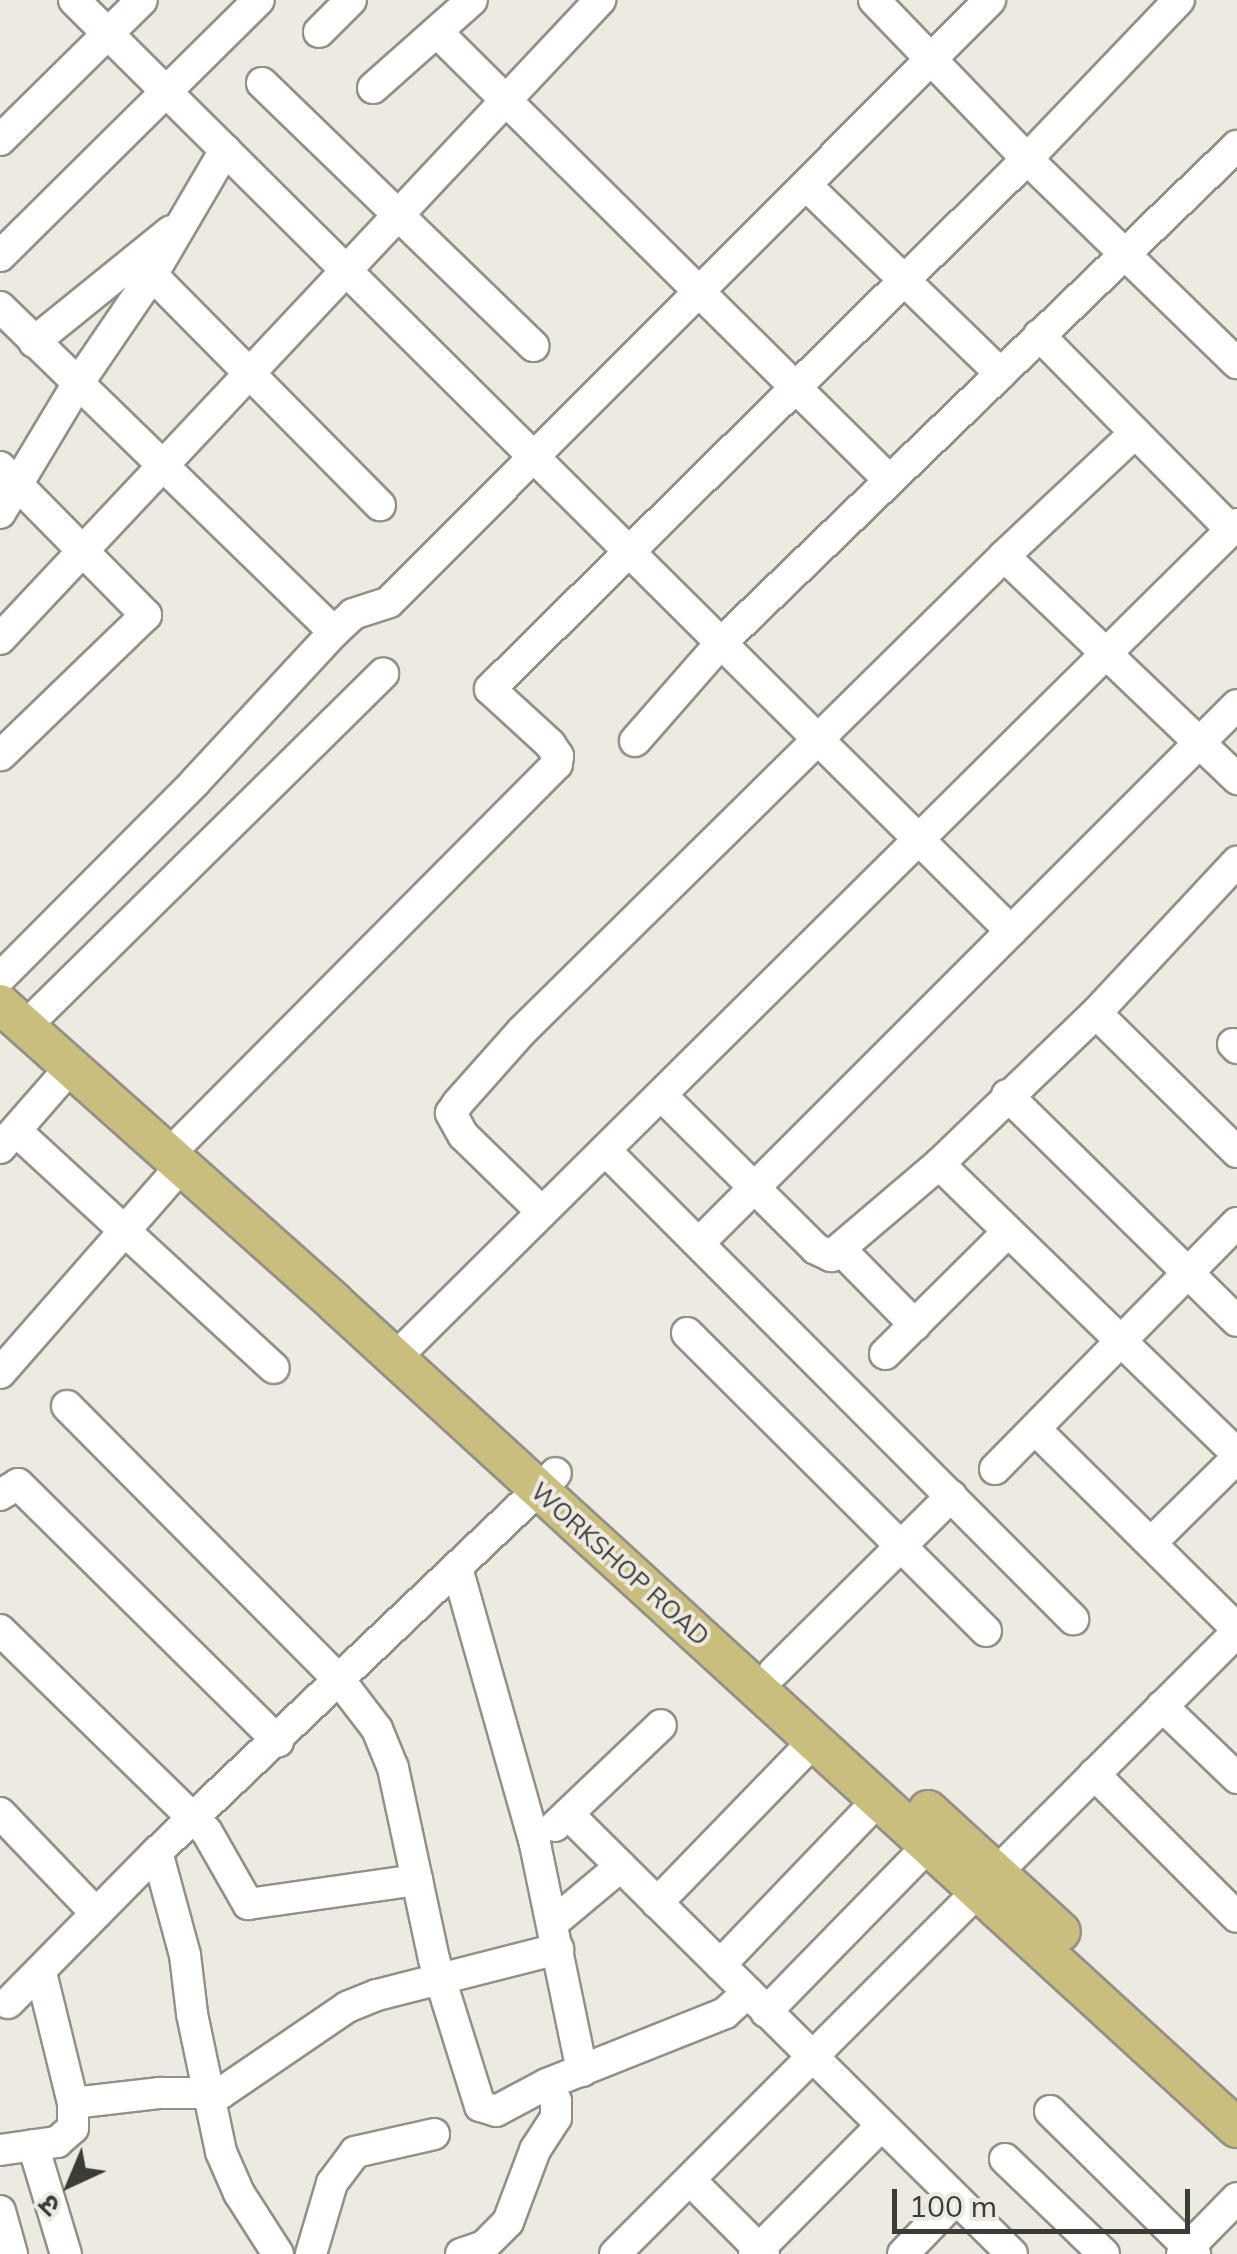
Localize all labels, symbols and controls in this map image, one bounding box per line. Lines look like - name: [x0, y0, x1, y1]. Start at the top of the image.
- street label: WORKSHOP ROAD: [525, 1476, 715, 1652]
- north arrow: [20, 2134, 120, 2234]
- scale bar: [897, 2169, 1194, 2231]
- text: 100 m: [909, 2187, 997, 2225]
- text: उ: [31, 2188, 67, 2224]

